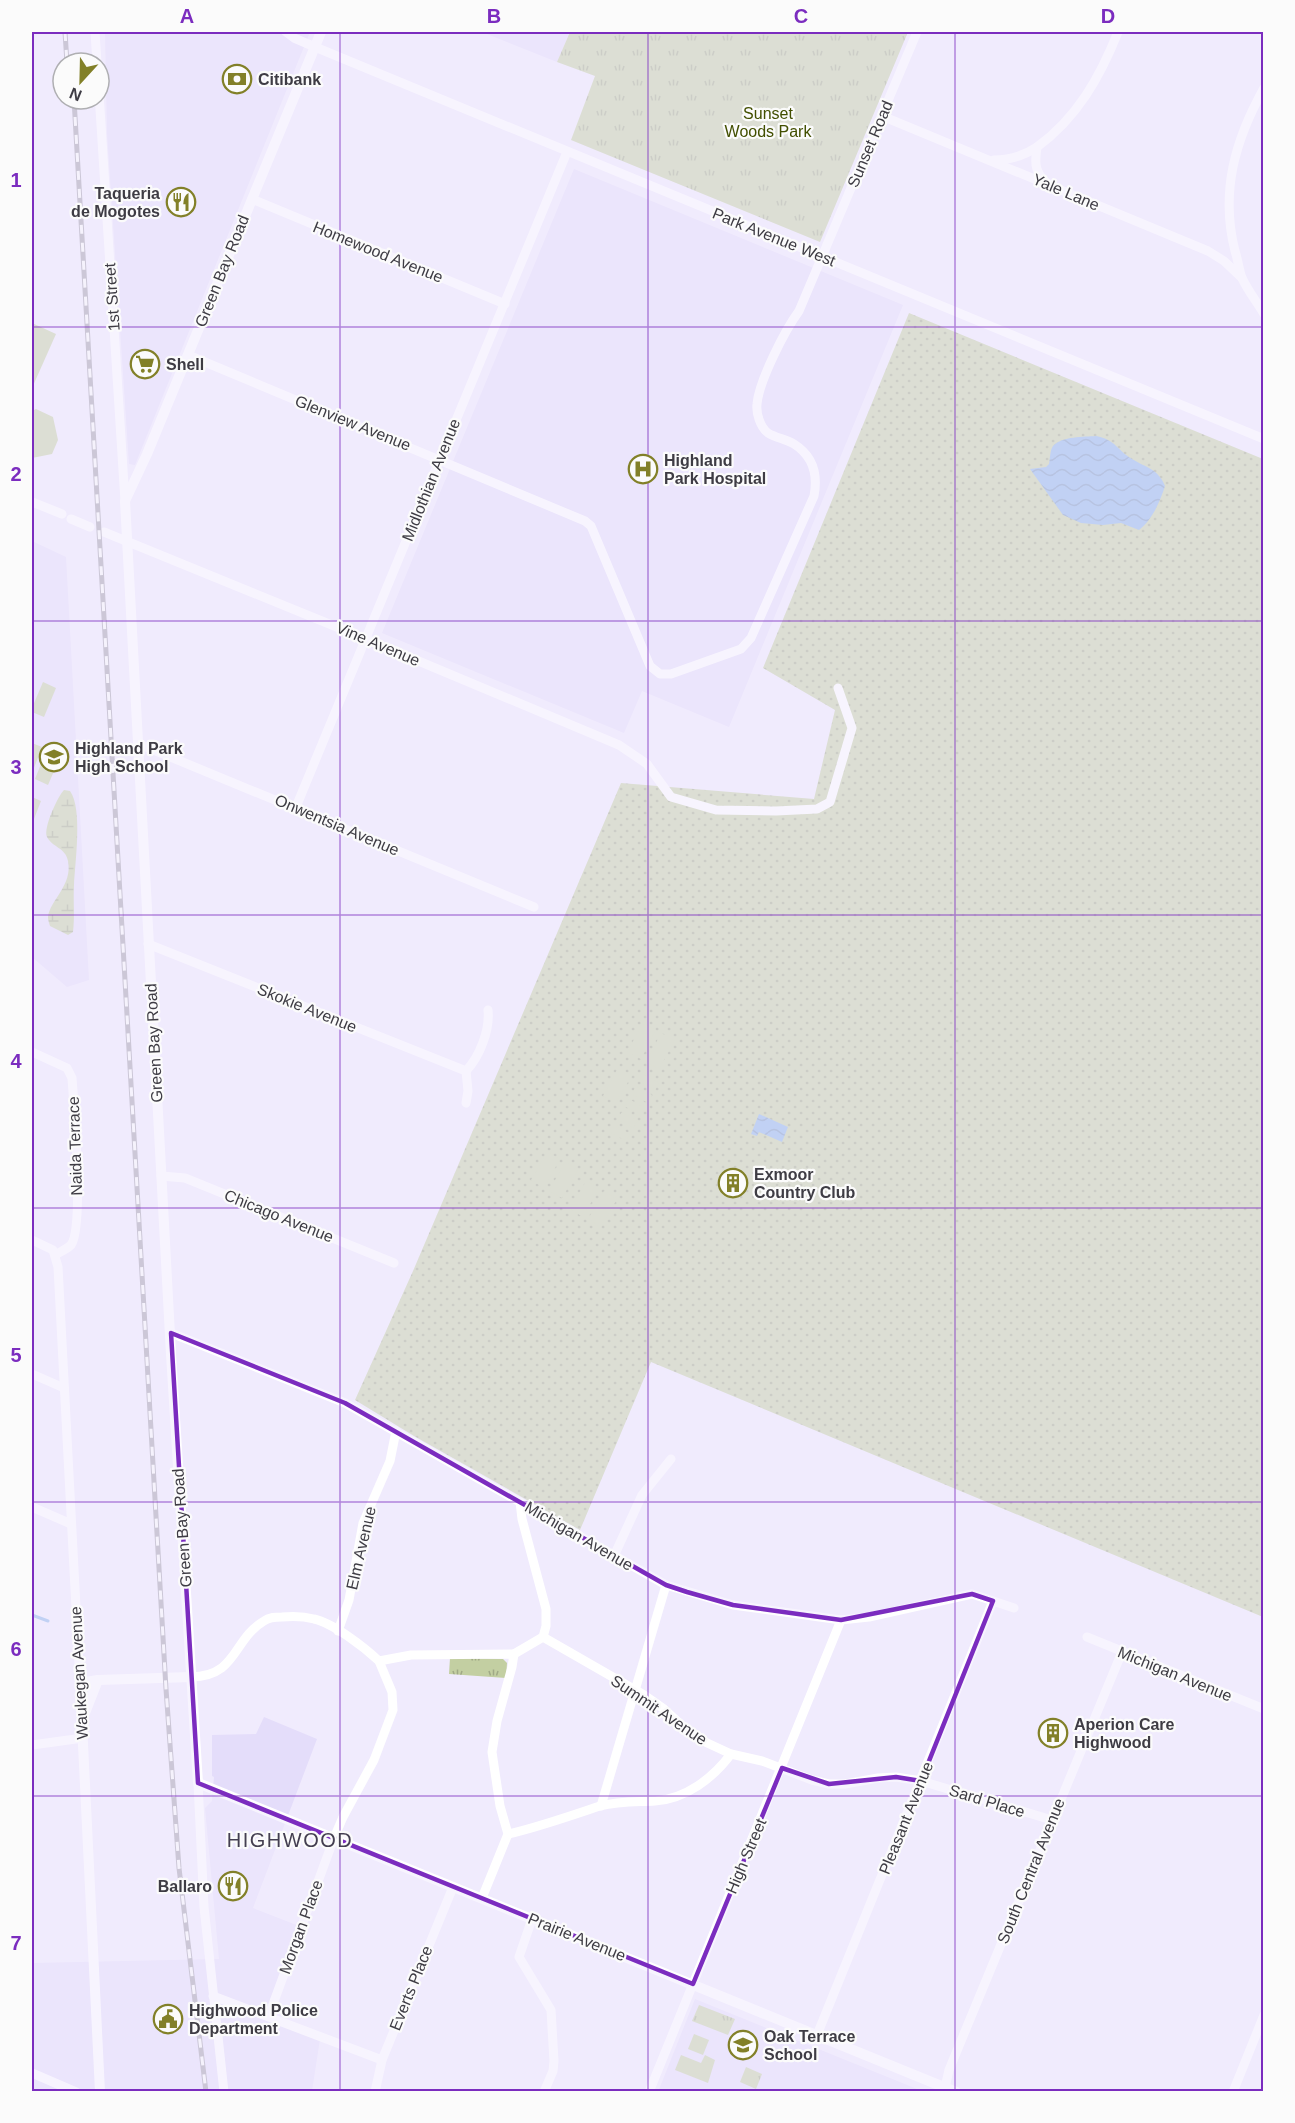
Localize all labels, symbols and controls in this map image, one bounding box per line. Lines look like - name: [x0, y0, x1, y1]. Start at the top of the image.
- text: A: [180, 5, 194, 27]
- text: B: [487, 5, 501, 27]
- text: C: [794, 5, 808, 27]
- text: D: [1101, 5, 1115, 27]
- north arrow: [51, 51, 111, 111]
- bank icon: Citibank: [221, 63, 253, 95]
- place label: Citibank: [258, 71, 321, 88]
- text: N: [67, 84, 84, 104]
- street label: Sunset Road: [844, 98, 896, 190]
- park label: Sunset Woods Park: [725, 105, 812, 140]
- text: 1: [10, 169, 22, 191]
- street label: Yale Lane: [1030, 170, 1102, 214]
- place label: Taqueria de Mogotes: [71, 185, 160, 220]
- restaurant icon: Taqueria de Mogotes: [165, 186, 197, 218]
- street label: Park Avenue West: [710, 205, 838, 270]
- street label: Green Bay Road: [192, 213, 252, 329]
- street label: Homewood Avenue: [311, 218, 445, 286]
- street label: 1st Street: [101, 262, 123, 332]
- supermarket icon: Shell: [129, 348, 161, 380]
- place label: Shell: [166, 356, 204, 373]
- street label: Glenview Avenue: [293, 392, 413, 454]
- street label: Midlothian Avenue: [399, 416, 463, 544]
- place label: Highland Park Hospital: [664, 452, 766, 487]
- hospital icon: Highland Park Hospital: [627, 453, 659, 485]
- text: 2: [10, 463, 22, 485]
- street label: Vine Avenue: [334, 619, 422, 669]
- place label: Highland Park High School: [75, 740, 183, 775]
- school or university icon: Highland Park High School: [38, 741, 70, 773]
- text: 3: [10, 756, 22, 778]
- street label: Onwentsia Avenue: [272, 791, 402, 859]
- street label: Skokie Avenue: [255, 980, 359, 1036]
- street label: Green Bay Road: [142, 983, 166, 1103]
- text: 4: [10, 1050, 22, 1072]
- street label: Naida Terrace: [65, 1096, 85, 1196]
- place label: Exmoor Country Club: [754, 1166, 856, 1201]
- building icon: Exmoor Country Club: [717, 1167, 749, 1199]
- street label: Chicago Avenue: [222, 1186, 336, 1246]
- text: 5: [10, 1344, 22, 1366]
- street label: Green Bay Road: [169, 1468, 195, 1588]
- street label: Michigan Avenue: [522, 1498, 636, 1574]
- street label: Elm Avenue: [343, 1505, 379, 1591]
- street label: Waukegan Avenue: [67, 1606, 91, 1740]
- text: 6: [10, 1638, 22, 1660]
- street label: Michigan Avenue: [1115, 1643, 1235, 1705]
- street label: Summit Avenue: [608, 1672, 710, 1748]
- place label: Aperion Care Highwood: [1074, 1716, 1175, 1751]
- building icon: Aperion Care Highwood: [1037, 1717, 1069, 1749]
- street label: Pleasant Avenue: [876, 1759, 936, 1877]
- street label: Sard Place: [947, 1781, 1027, 1821]
- street label: South Central Avenue: [994, 1796, 1068, 1946]
- street label: High Street: [723, 1815, 770, 1896]
- district label: HIGHWOOD: [227, 1829, 353, 1851]
- restaurant icon: Ballaro: [217, 1870, 249, 1902]
- place label: Ballaro: [158, 1878, 212, 1895]
- street label: Morgan Place: [276, 1878, 326, 1976]
- street label: Prairie Avenue: [526, 1910, 628, 1964]
- text: 7: [10, 1932, 22, 1954]
- street label: Everts Place: [386, 1943, 436, 2033]
- place label: Highwood Police Department: [189, 2002, 318, 2037]
- public building icon: Highwood Police Department: [152, 2003, 184, 2035]
- place label: Oak Terrace School: [764, 2028, 855, 2063]
- school or university icon: Oak Terrace School: [727, 2029, 759, 2061]

